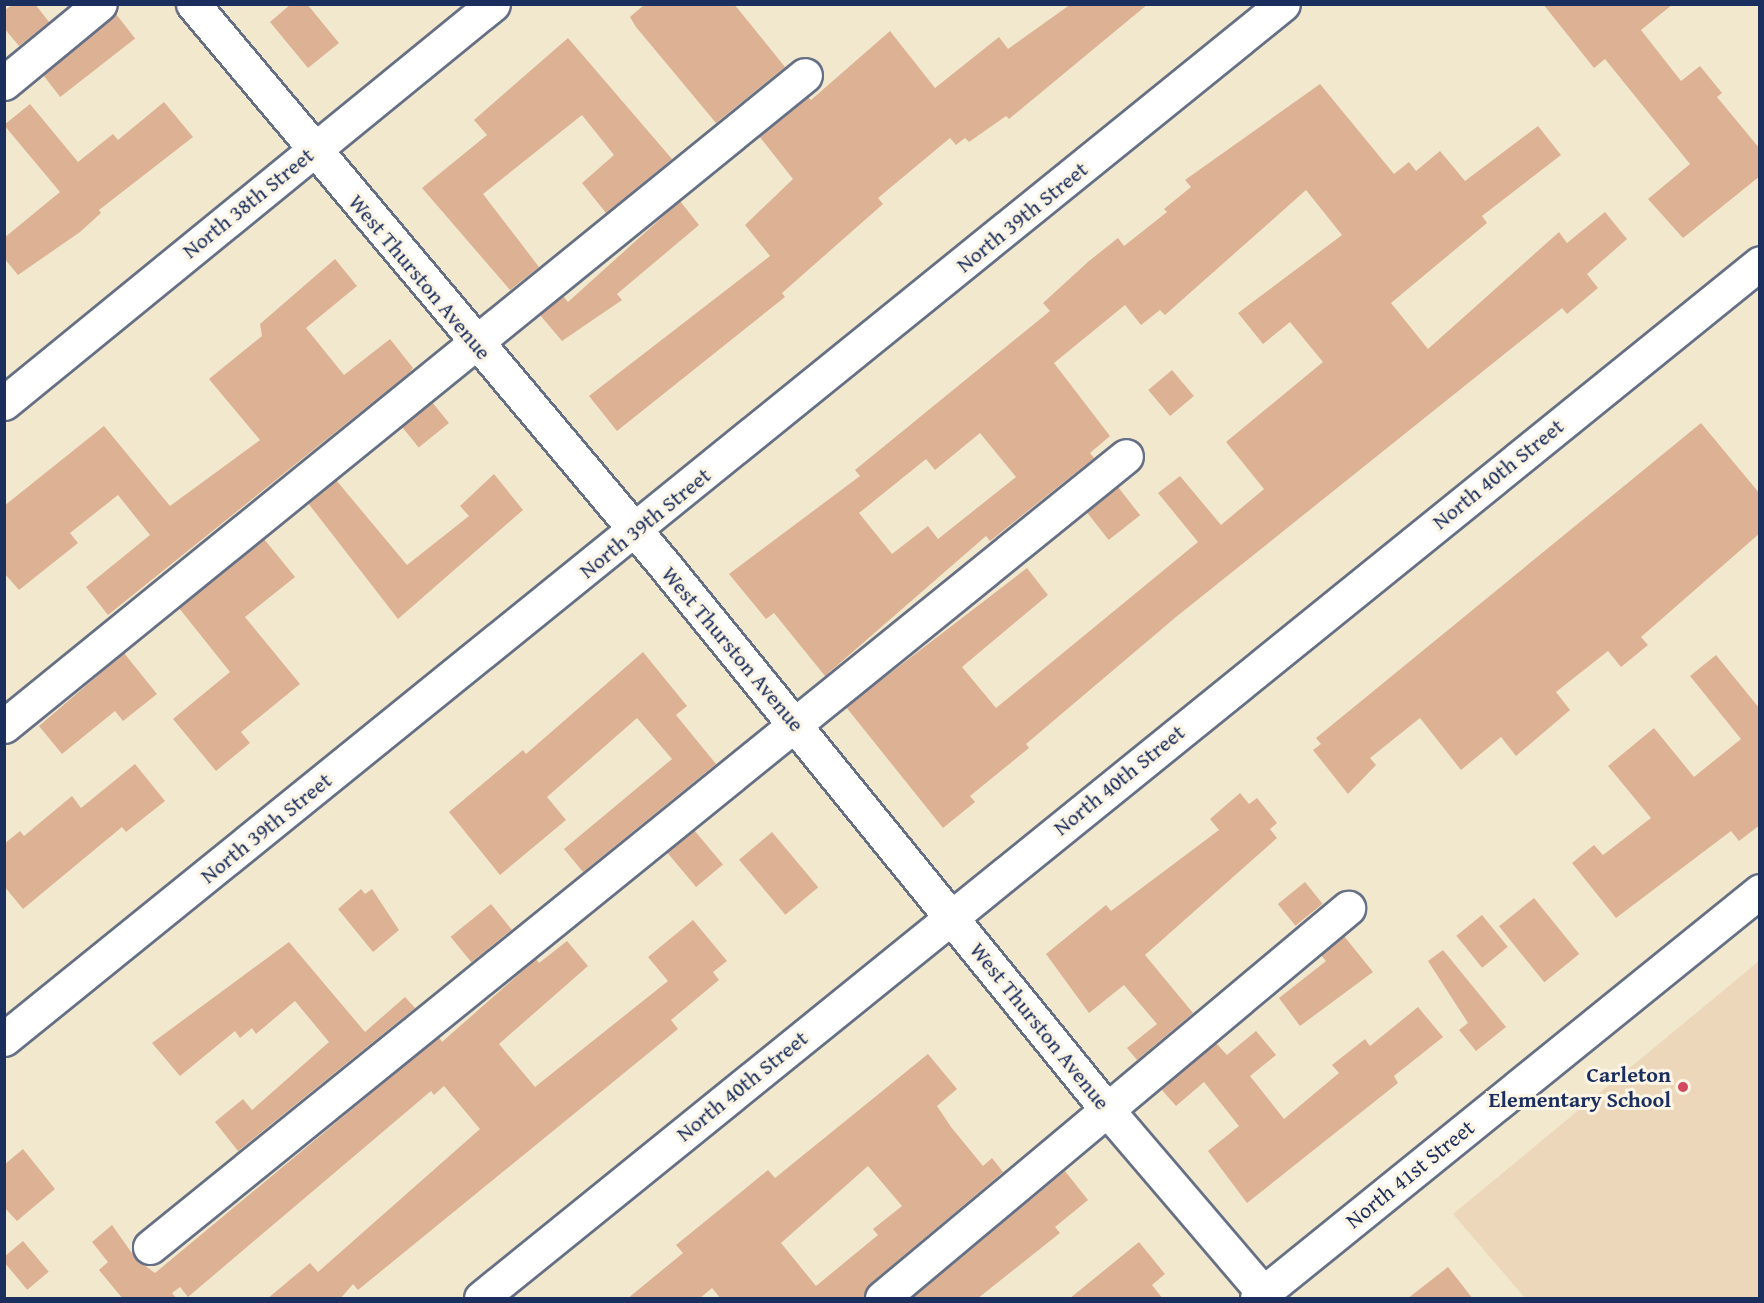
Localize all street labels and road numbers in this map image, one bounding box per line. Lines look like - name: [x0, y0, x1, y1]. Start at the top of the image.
- street label: North 38th Street: [177, 142, 319, 264]
- street label: North 39th Street: [951, 156, 1093, 278]
- street label: West Thurston Avenue: [343, 189, 497, 365]
- street label: North 40th Street: [1427, 413, 1569, 535]
- street label: North 39th Street: [574, 462, 716, 584]
- street label: West Thurston Avenue: [656, 561, 810, 737]
- street label: North 40th Street: [1048, 719, 1190, 841]
- street label: North 39th Street: [195, 767, 337, 889]
- street label: West Thurston Avenue: [964, 937, 1116, 1115]
- street label: North 40th Street: [671, 1025, 813, 1147]
- street label: North 41st Street: [1340, 1114, 1480, 1234]

